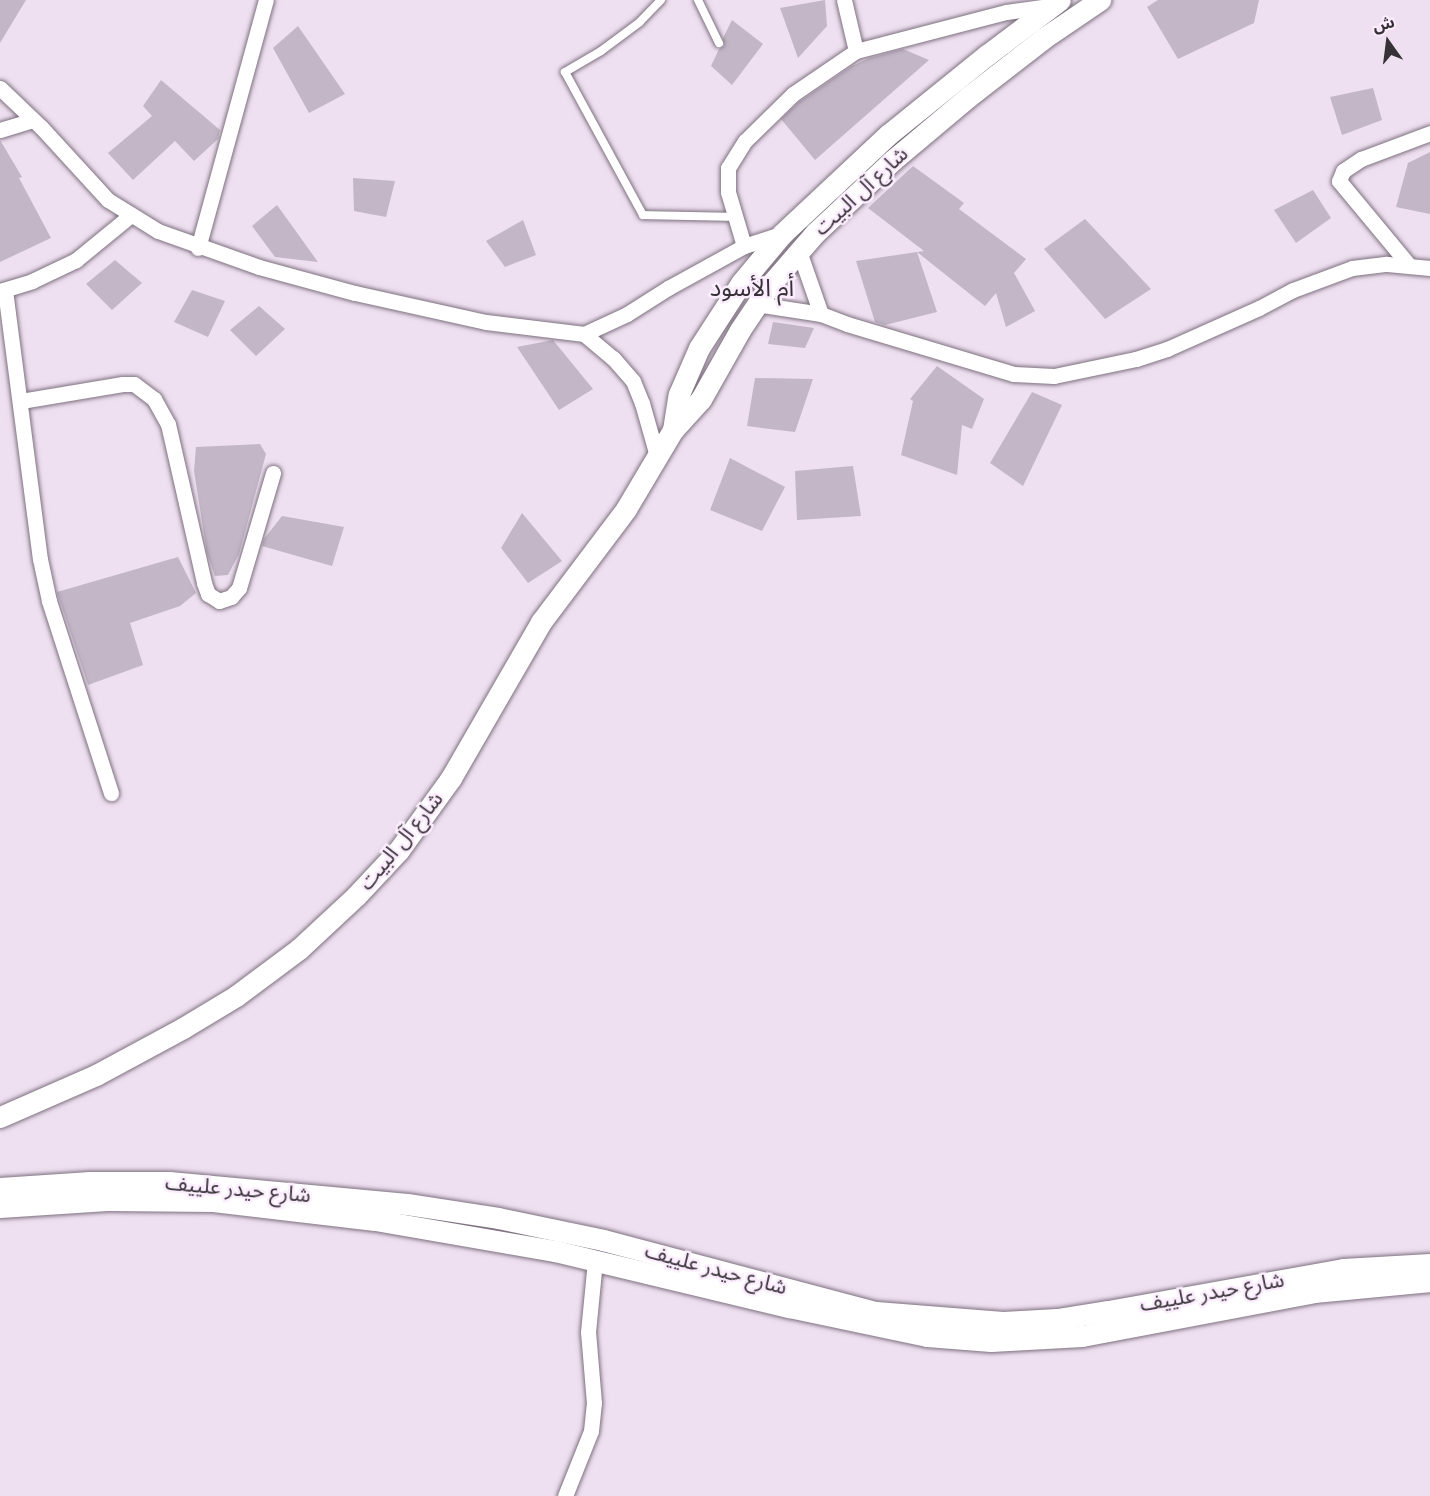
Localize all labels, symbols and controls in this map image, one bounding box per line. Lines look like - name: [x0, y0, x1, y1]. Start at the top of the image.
- north arrow: [1358, 12, 1418, 72]
- text: ش: [1371, 12, 1396, 36]
- street label: شارع آل البيت: [809, 141, 913, 241]
- district label: أم الأسود: [710, 274, 794, 302]
- street label: شارع آل البيت: [354, 787, 448, 895]
- street label: شارع حيدر علييف: [164, 1170, 312, 1208]
- street label: شارع حيدر علييف: [642, 1238, 790, 1300]
- street label: شارع حيدر علييف: [1138, 1267, 1286, 1317]

